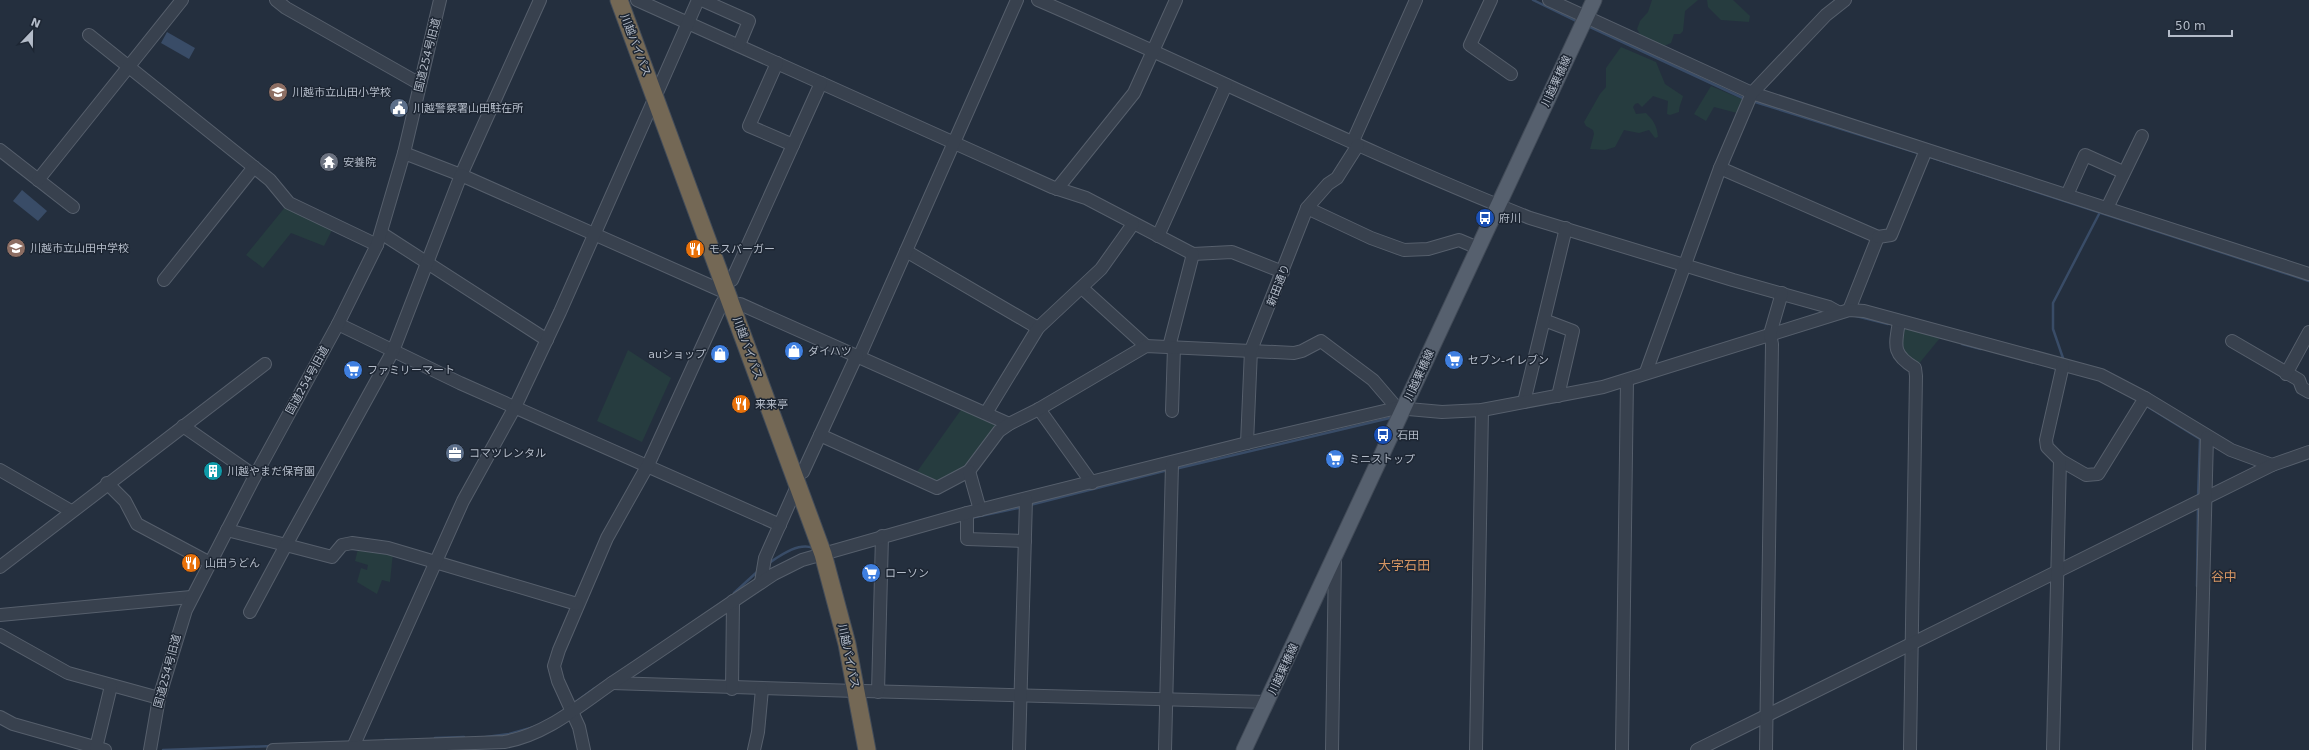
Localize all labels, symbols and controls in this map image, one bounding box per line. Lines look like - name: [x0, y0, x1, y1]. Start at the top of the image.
- north arrow: [12, 12, 52, 52]
- street label: 川越バイパス: [618, 12, 653, 78]
- scale bar: [2169, 12, 2232, 38]
- text: N: [29, 15, 42, 31]
- street label: 国道254号旧道: [412, 17, 443, 94]
- text: 50 m: [2175, 19, 2206, 33]
- street label: 川越栗橋線: [1539, 54, 1574, 109]
- school or university icon: 川越市立山田小学校: [267, 81, 289, 103]
- place label: 川越市立山田小学校: [292, 86, 391, 99]
- public building icon: 川越警察署山田駐在所: [388, 97, 410, 119]
- place label: 川越警察署山田駐在所: [413, 102, 524, 115]
- temple icon: 安養院: [318, 151, 340, 173]
- place label: 安養院: [343, 156, 376, 169]
- bus stop icon: 府川: [1474, 207, 1496, 229]
- place label: 府川: [1499, 212, 1521, 225]
- school or university icon: 川越市立山田中学校: [5, 237, 27, 259]
- restaurant icon: モスバーガー: [684, 238, 706, 260]
- place label: 川越市立山田中学校: [30, 242, 129, 255]
- place label: モスバーガー: [709, 243, 775, 256]
- street label: 新田通り: [1265, 262, 1292, 308]
- street label: 川越バイパス: [730, 315, 765, 381]
- shop icon: ダイハツ: [783, 340, 805, 362]
- shop icon: auショップ: [709, 343, 731, 365]
- street label: 国道254号旧道: [283, 344, 332, 417]
- place label: ダイハツ: [808, 345, 852, 358]
- place label: auショップ: [648, 348, 706, 361]
- street label: 川越栗橋線: [1402, 348, 1437, 403]
- supermarket icon: セブン-イレブン: [1443, 349, 1465, 371]
- place label: セブン-イレブン: [1468, 354, 1549, 367]
- supermarket icon: ファミリーマート: [342, 359, 364, 381]
- place label: ファミリーマート: [367, 364, 455, 377]
- restaurant icon: 来来亭: [730, 393, 752, 415]
- place label: 来来亭: [755, 398, 788, 411]
- bus stop icon: 石田: [1372, 424, 1394, 446]
- place label: 石田: [1397, 429, 1419, 442]
- office icon: コマツレンタル: [444, 442, 466, 464]
- place label: コマツレンタル: [469, 447, 546, 460]
- supermarket icon: ミニストップ: [1324, 448, 1346, 470]
- place label: ミニストップ: [1349, 453, 1415, 466]
- building icon: 川越やまだ保育園: [202, 460, 224, 482]
- place label: 川越やまだ保育園: [227, 465, 315, 478]
- restaurant icon: 山田うどん: [180, 552, 202, 574]
- place label: 山田うどん: [205, 557, 260, 570]
- district label: 大字石田: [1378, 558, 1430, 573]
- supermarket icon: ローソン: [860, 562, 882, 584]
- place label: ローソン: [885, 567, 929, 580]
- district label: 谷中: [2211, 569, 2237, 584]
- street label: 川越バイパス: [835, 623, 862, 690]
- street label: 国道254号旧道: [151, 633, 184, 710]
- street label: 川越栗橋線: [1266, 642, 1301, 697]

